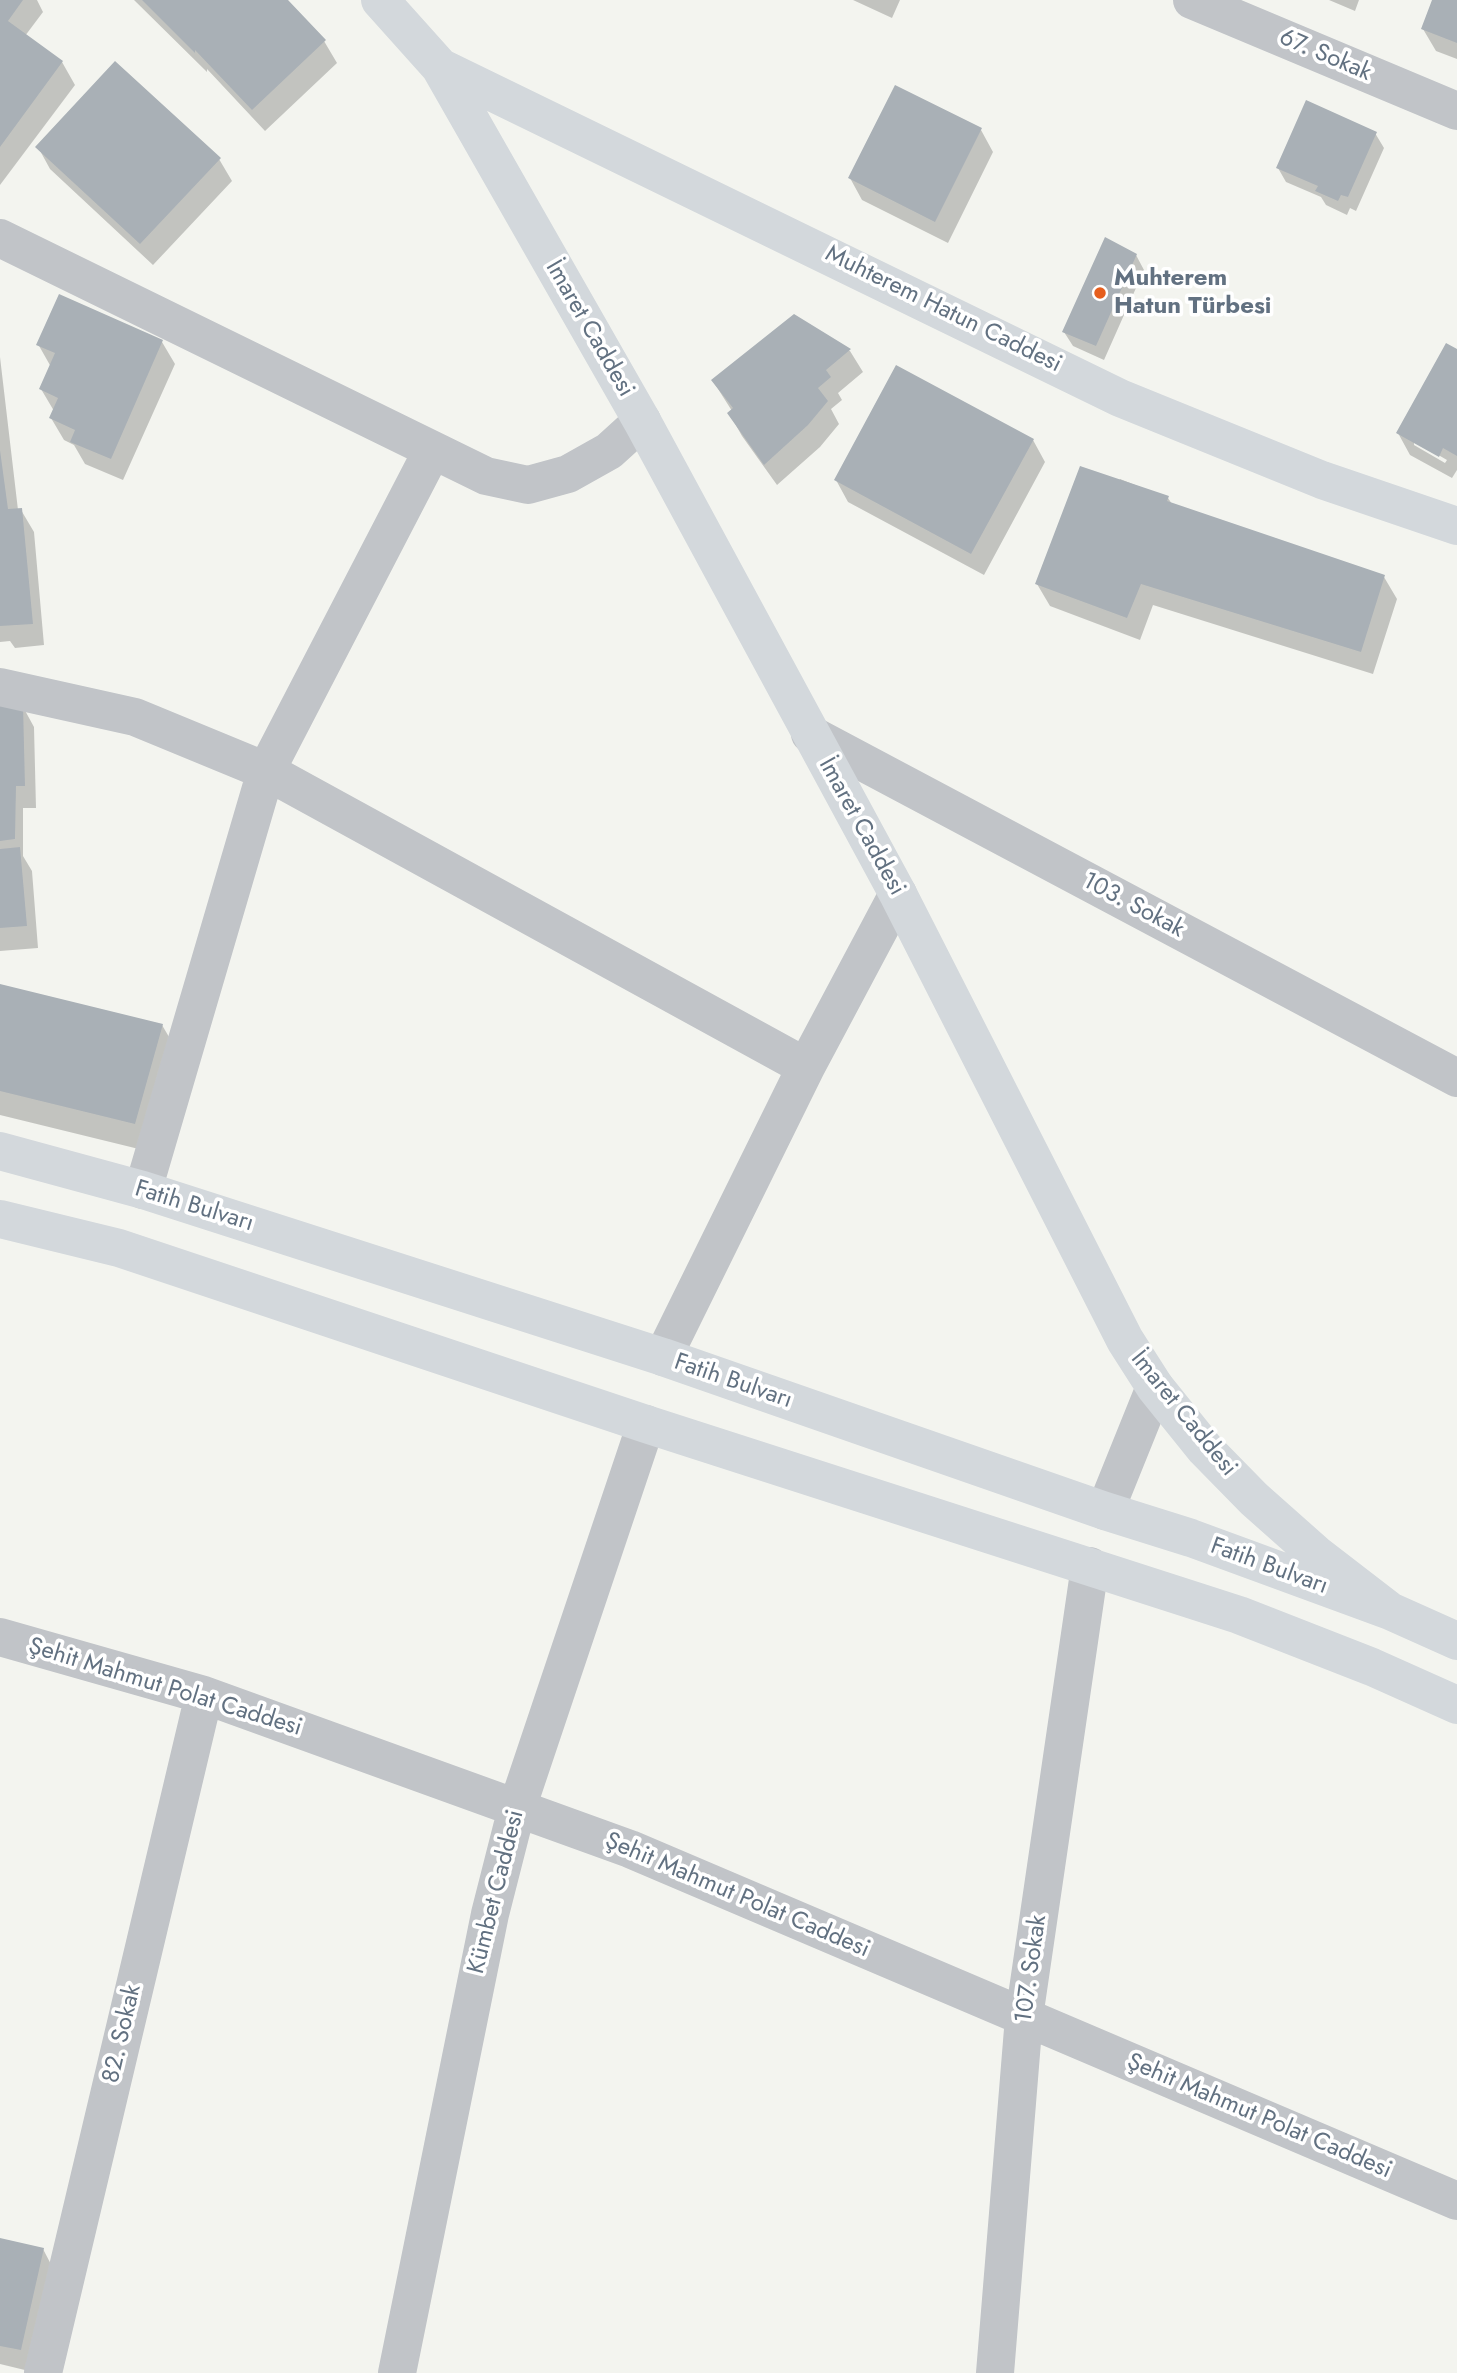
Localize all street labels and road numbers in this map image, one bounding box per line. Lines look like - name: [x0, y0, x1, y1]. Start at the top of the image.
- street label: 67. Sokak: [1275, 24, 1375, 88]
- street label: Muhterem Hatun Caddesi: [820, 240, 1066, 380]
- street label: İmaret Caddesi: [538, 256, 640, 402]
- street label: İmaret Caddesi: [811, 753, 911, 901]
- street label: 103. Sokak: [1077, 867, 1189, 945]
- street label: Fatih Bulvarı: [131, 1175, 257, 1239]
- street label: İmaret Caddesi: [1124, 1346, 1242, 1482]
- street label: Fatih Bulvarı: [670, 1348, 796, 1416]
- street label: Fatih Bulvarı: [1206, 1532, 1332, 1602]
- street label: Şehit Mahmut Polat Caddesi: [25, 1633, 305, 1743]
- street label: Kümbet Caddesi: [463, 1807, 531, 1977]
- street label: Şehit Mahmut Polat Caddesi: [600, 1827, 874, 1965]
- street label: 107. Sokak: [1010, 1913, 1054, 2025]
- street label: 82. Sokak: [98, 1982, 148, 2086]
- street label: Şehit Mahmut Polat Caddesi: [1122, 2048, 1396, 2186]

